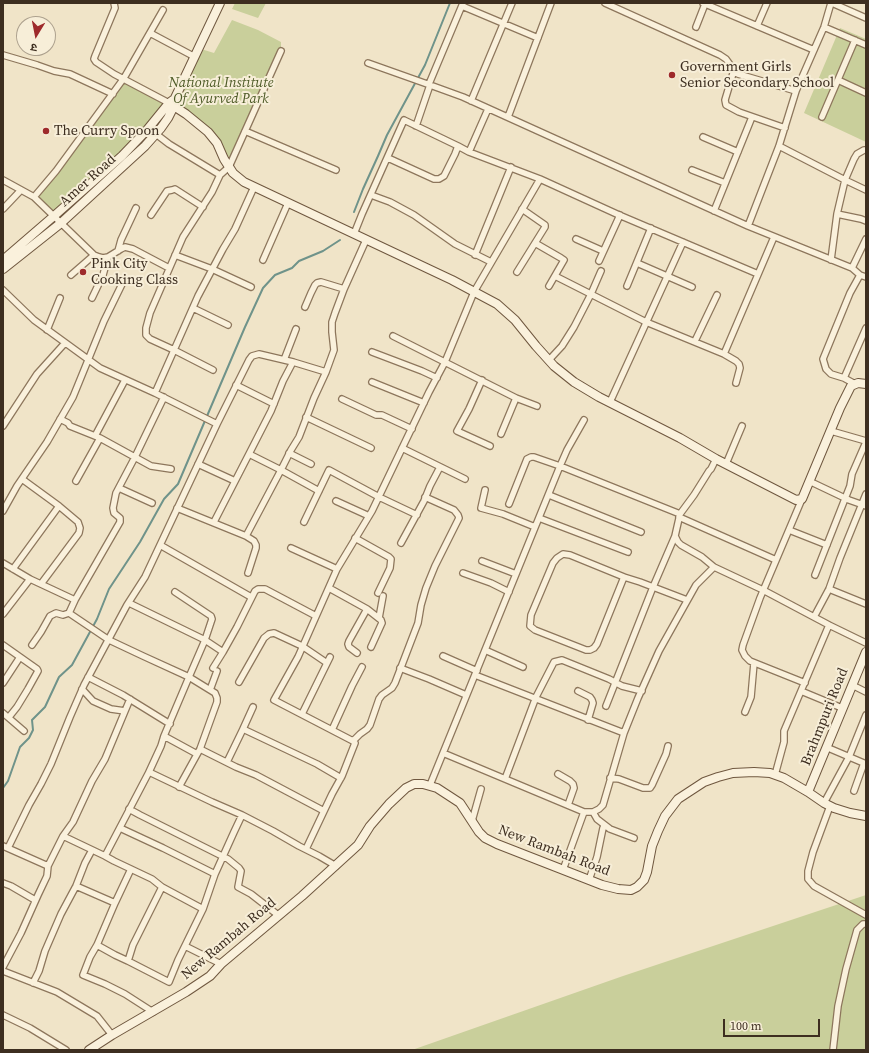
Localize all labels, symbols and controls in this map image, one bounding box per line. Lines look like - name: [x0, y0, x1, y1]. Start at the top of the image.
- north arrow: [16, 16, 56, 56]
- text: उ: [30, 39, 38, 55]
- place label: Government Girls Senior Secondary School: [680, 59, 834, 92]
- marker: Government Girls Senior Secondary School: [667, 70, 677, 80]
- park label: National Institute Of Ayurved Park: [169, 75, 273, 108]
- place label: The Curry Spoon: [54, 123, 160, 139]
- marker: The Curry Spoon: [41, 126, 51, 136]
- street label: Amer Road: [56, 151, 120, 211]
- place label: Pink City Cooking Class: [91, 256, 178, 288]
- marker: Pink City Cooking Class: [78, 267, 88, 277]
- street label: Brahmpuri Road: [798, 666, 852, 768]
- street label: New Rambah Road: [496, 822, 612, 880]
- street label: New Rambah Road: [178, 894, 280, 984]
- scale bar: [725, 1011, 822, 1037]
- text: 100 m: [730, 1018, 762, 1034]

